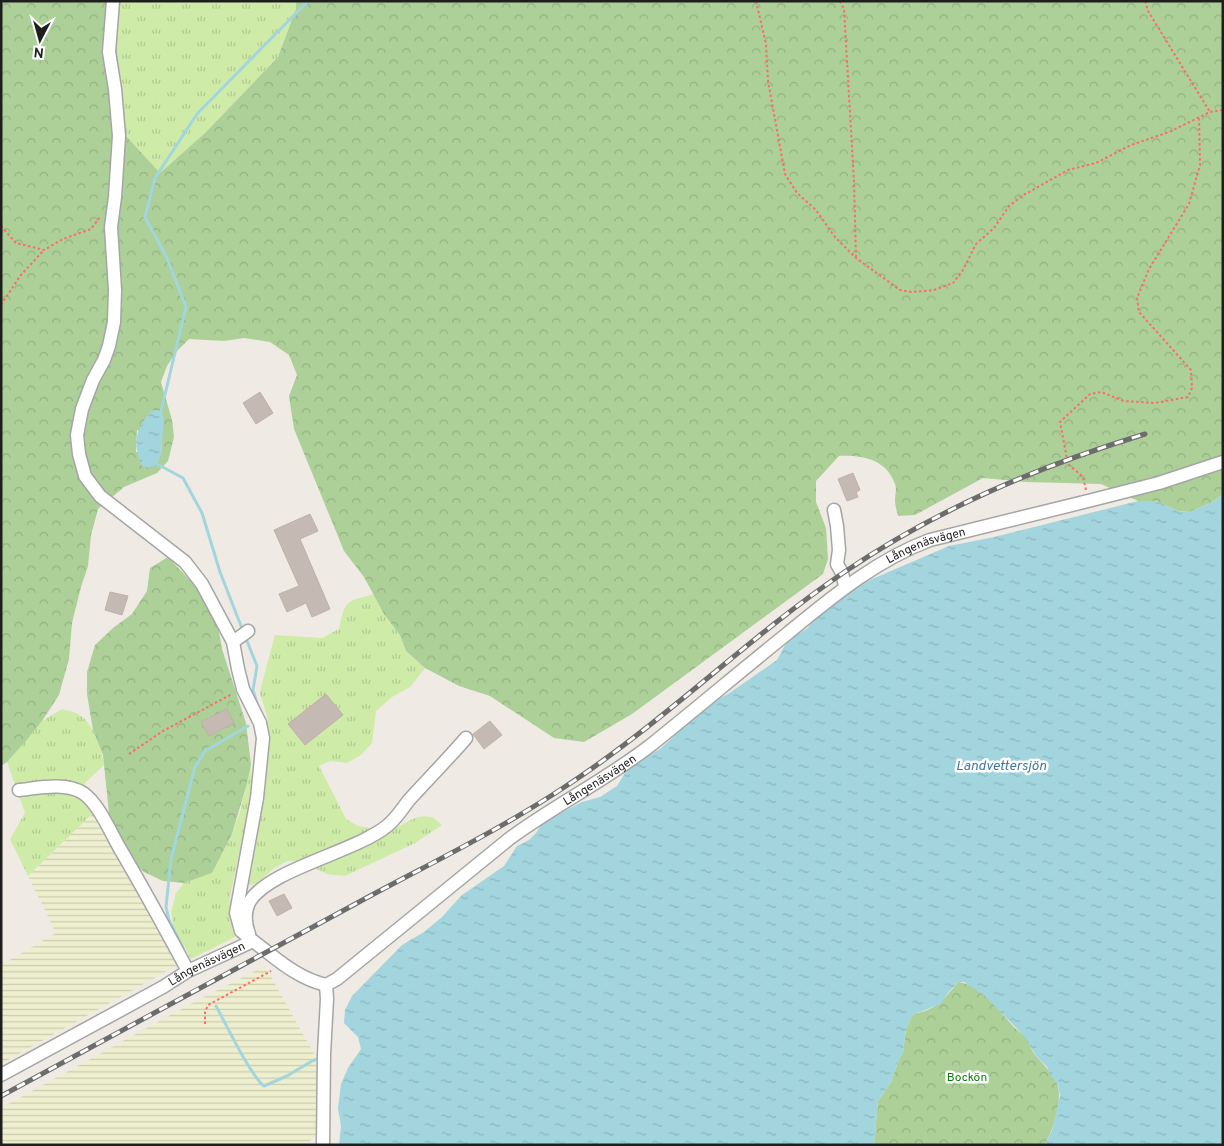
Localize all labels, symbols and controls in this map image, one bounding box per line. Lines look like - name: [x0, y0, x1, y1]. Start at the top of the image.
- north arrow: [15, 15, 65, 65]
- text: N: [33, 42, 45, 60]
- street label: Långenäsvägen: [883, 525, 967, 568]
- street label: Långenäsvägen: [560, 751, 640, 810]
- water label: Landvettersjön: [956, 758, 1047, 775]
- street label: Långenäsvägen: [166, 939, 248, 990]
- park label: Bockön: [947, 1070, 987, 1086]

